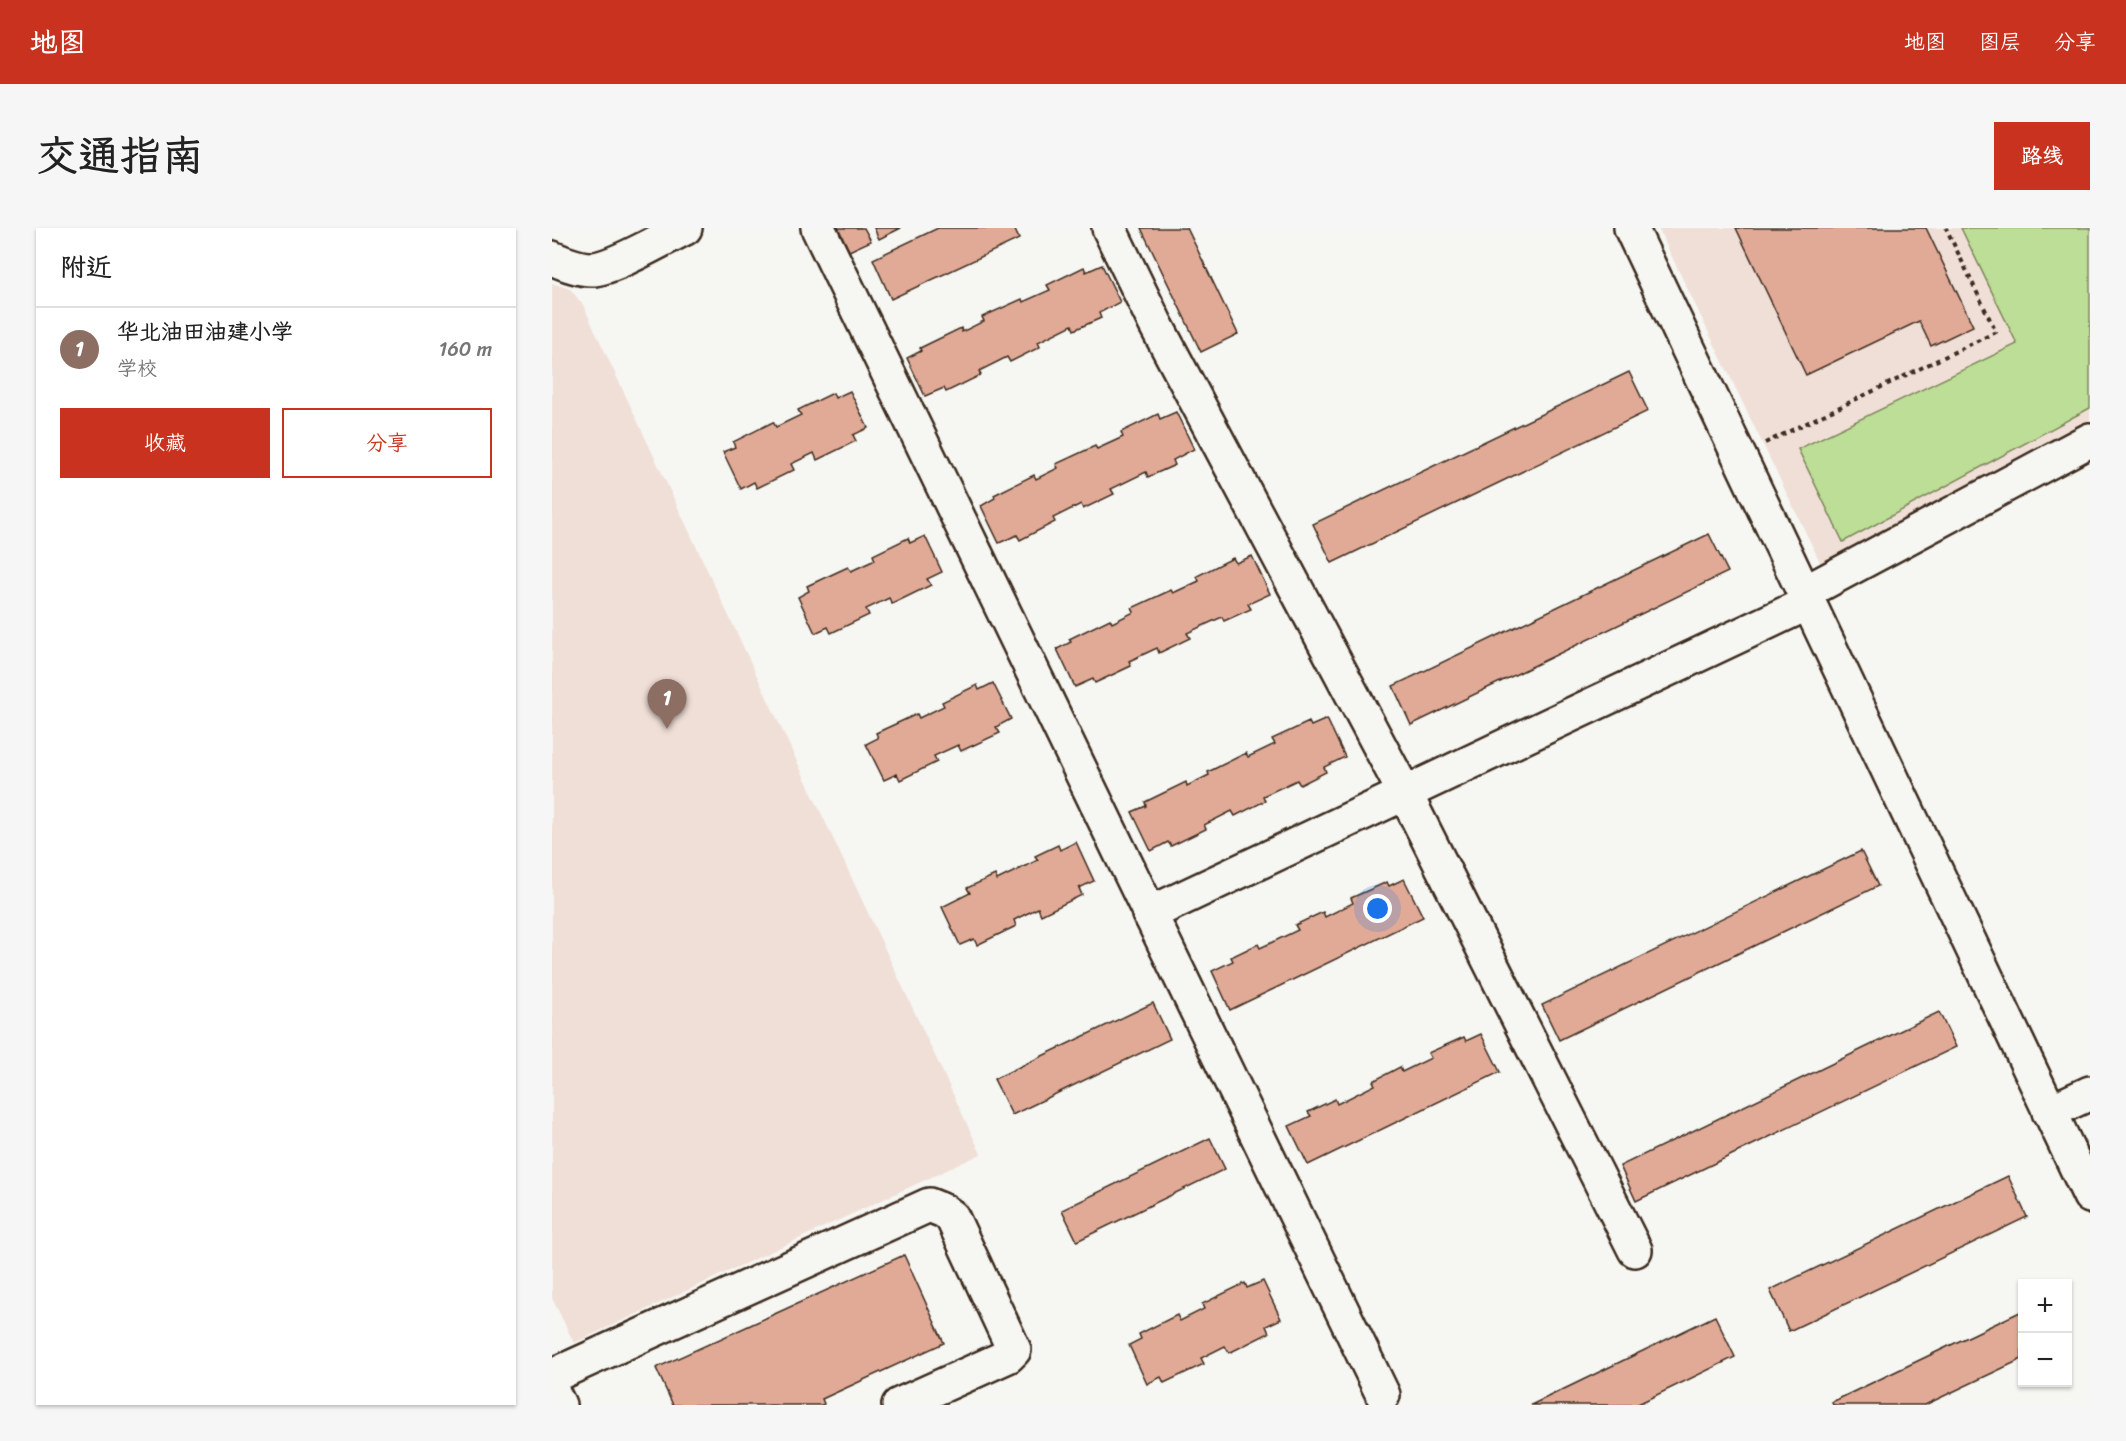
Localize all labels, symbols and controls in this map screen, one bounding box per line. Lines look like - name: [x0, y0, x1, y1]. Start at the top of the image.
- text: 地图: [30, 18, 86, 67]
- text: 地图: [1904, 23, 1946, 61]
- text: 图层: [1979, 23, 2021, 61]
- text: 分享: [2054, 23, 2096, 61]
- text: 交通指南: [36, 119, 204, 193]
- button: 路线: [1994, 122, 2090, 190]
- text: 附近: [60, 244, 112, 290]
- text: 华北油田油建小学: [117, 312, 293, 351]
- text: 1: [75, 332, 84, 367]
- text: 160 m: [439, 332, 492, 367]
- text: 学校: [117, 351, 157, 386]
- button: 收藏: [60, 408, 270, 478]
- button: 分享: [282, 408, 492, 478]
- pin: 1: [648, 680, 686, 729]
- your location: [1363, 894, 1392, 923]
- map controls: [2018, 1279, 2072, 1387]
- button: +: [2018, 1279, 2072, 1333]
- button: −: [2018, 1333, 2072, 1387]

